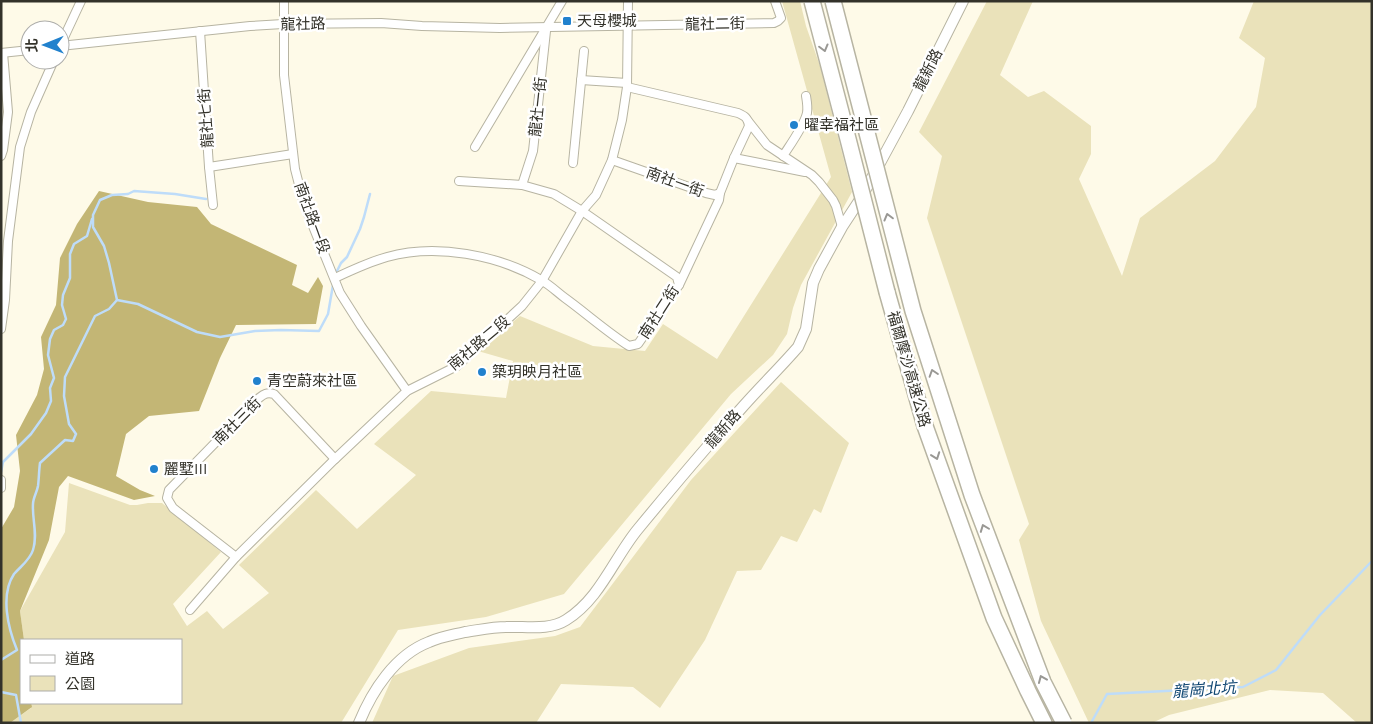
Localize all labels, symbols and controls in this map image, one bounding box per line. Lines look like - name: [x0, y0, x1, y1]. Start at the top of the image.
- place label: 天母櫻城: [577, 12, 637, 30]
- street label: 龍社二街: [685, 14, 745, 34]
- street label: 龍社路: [280, 15, 326, 33]
- marker: 天母櫻城: [561, 15, 573, 27]
- north arrow: [20, 20, 70, 70]
- text: 北: [24, 38, 40, 52]
- one-way arrow: [819, 44, 829, 52]
- street label: 龍新路: [910, 46, 946, 94]
- street label: 龍社一街: [526, 76, 550, 138]
- street label: 龍社七街: [195, 87, 217, 149]
- place label: 曜幸福社區: [804, 116, 879, 134]
- marker: 曜幸福社區: [788, 119, 800, 131]
- street label: 南社一街: [644, 163, 706, 201]
- street label: 南社路一段: [291, 180, 333, 256]
- one-way arrow: [883, 213, 894, 222]
- street label: 南社二街: [635, 282, 683, 342]
- street label: 福爾摩沙高速公路: [884, 309, 934, 429]
- street label: 南社路二段: [444, 312, 514, 374]
- place label: 築玥映月社區: [492, 363, 582, 381]
- marker: 築玥映月社區: [476, 366, 488, 378]
- one-way arrow: [929, 370, 939, 378]
- place label: 青空蔚來社區: [267, 372, 357, 390]
- marker: 青空蔚來社區: [251, 375, 263, 387]
- street label: 南社三街: [209, 393, 265, 449]
- street label: 龍新路: [701, 406, 745, 452]
- one-way arrow: [930, 451, 940, 460]
- place label: 麗墅III: [164, 460, 207, 478]
- marker: 麗墅III: [148, 463, 160, 475]
- one-way arrow: [980, 524, 990, 532]
- legend: [20, 639, 182, 704]
- text: 道路: [65, 650, 95, 668]
- text: 公園: [65, 675, 95, 693]
- one-way arrow: [1038, 675, 1049, 684]
- water label: 龍崗北坑: [1171, 678, 1239, 701]

